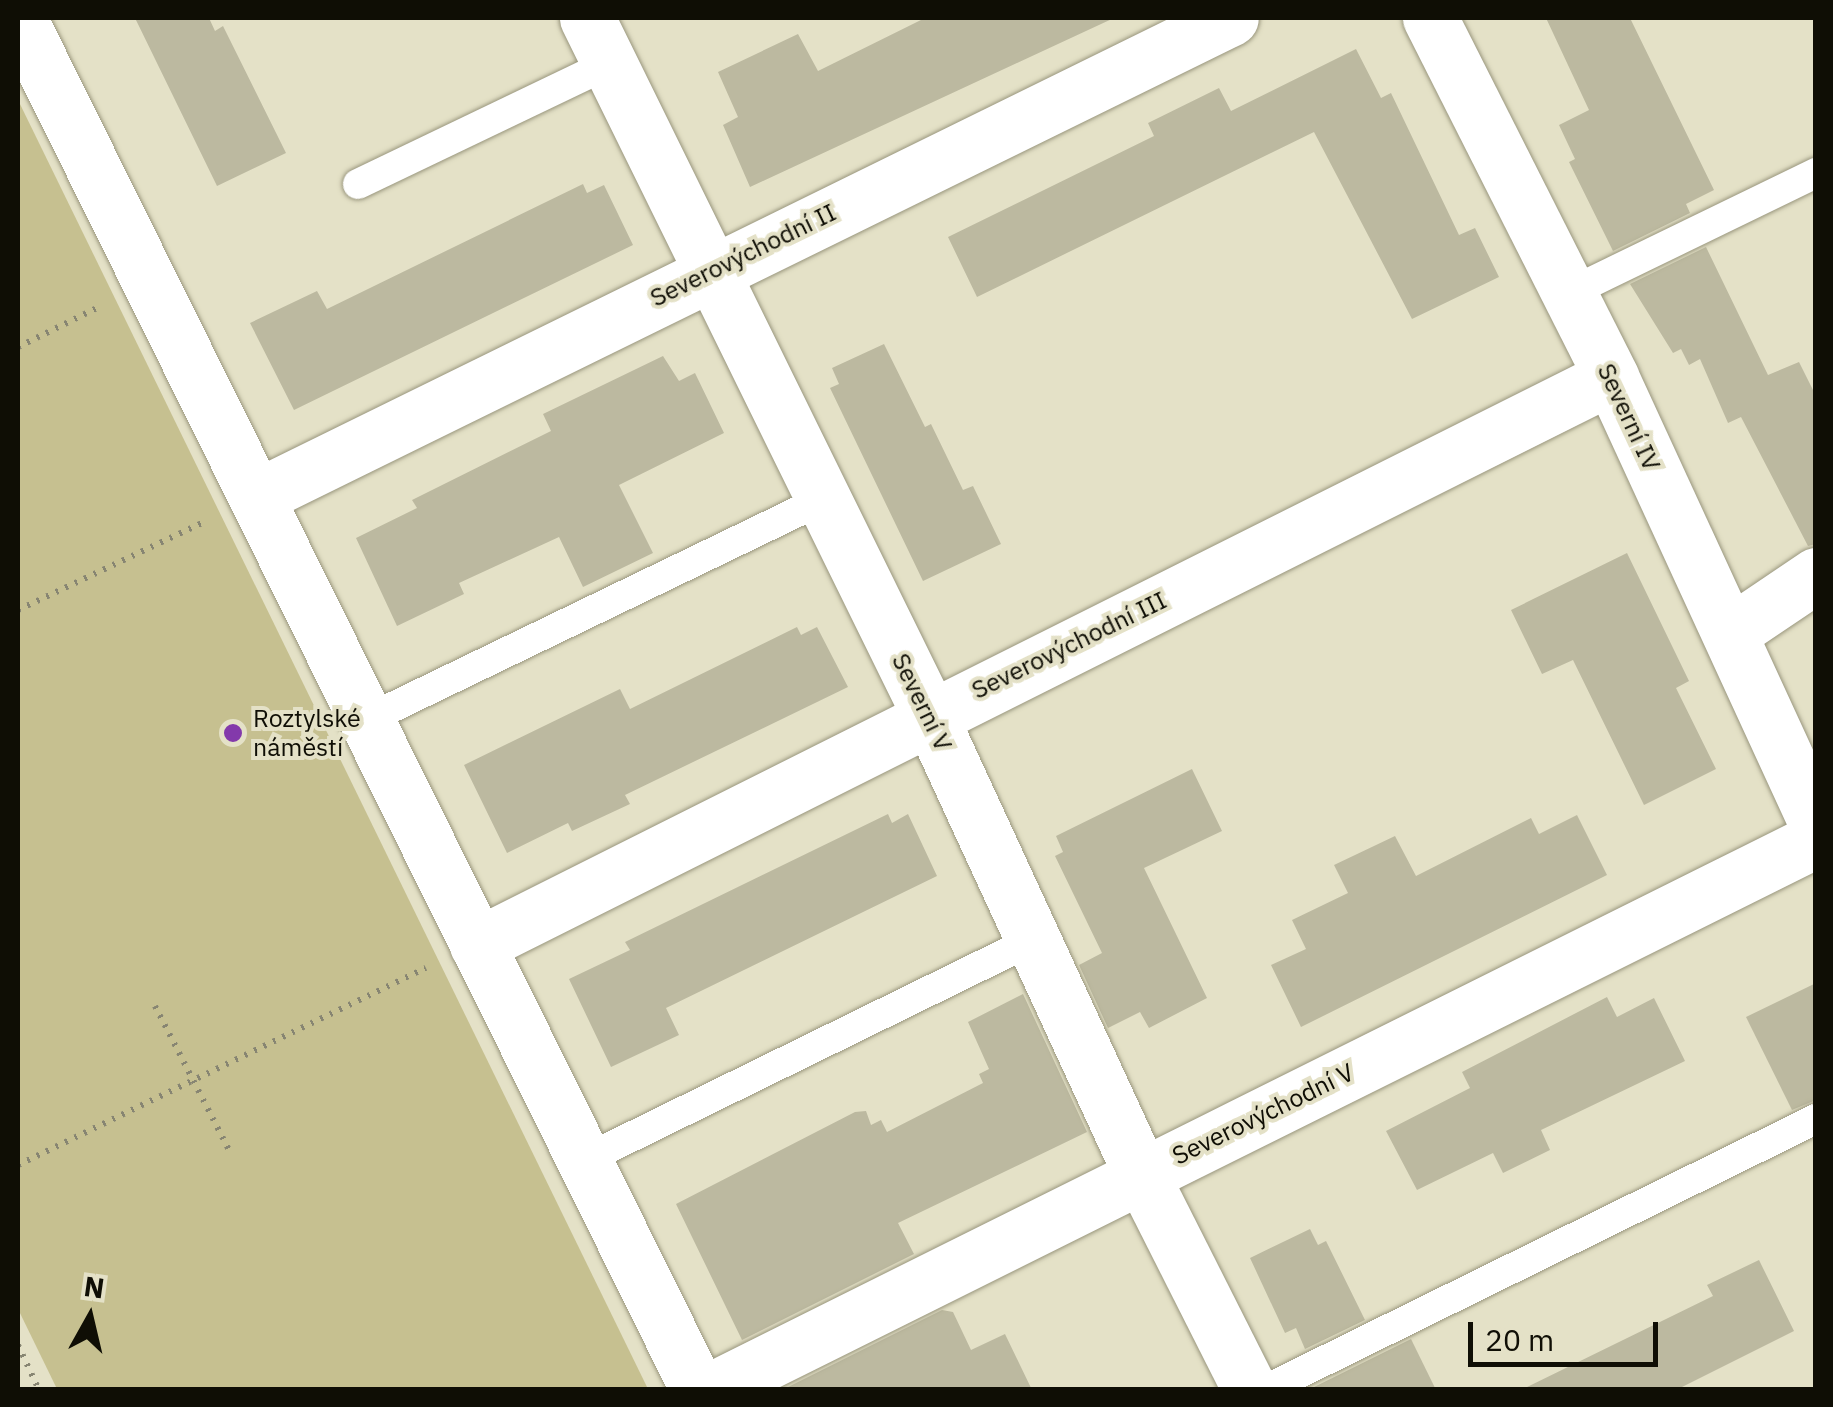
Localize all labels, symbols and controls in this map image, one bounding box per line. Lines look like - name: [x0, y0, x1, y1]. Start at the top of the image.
- street label: Severovýchodní II: [645, 197, 841, 313]
- street label: Severní IV: [1591, 359, 1667, 475]
- street label: Severovýchodní III: [967, 585, 1171, 705]
- street label: Severní V: [886, 648, 958, 756]
- place label: Roztylské náměstí: [253, 704, 361, 763]
- marker: Roztylské náměstí: [222, 722, 244, 744]
- street label: Severovýchodní V: [1167, 1057, 1359, 1171]
- north arrow: [40, 1267, 140, 1367]
- text: N: [82, 1267, 107, 1307]
- scale bar: [1473, 1302, 1663, 1364]
- text: 20 m: [1485, 1320, 1554, 1359]

